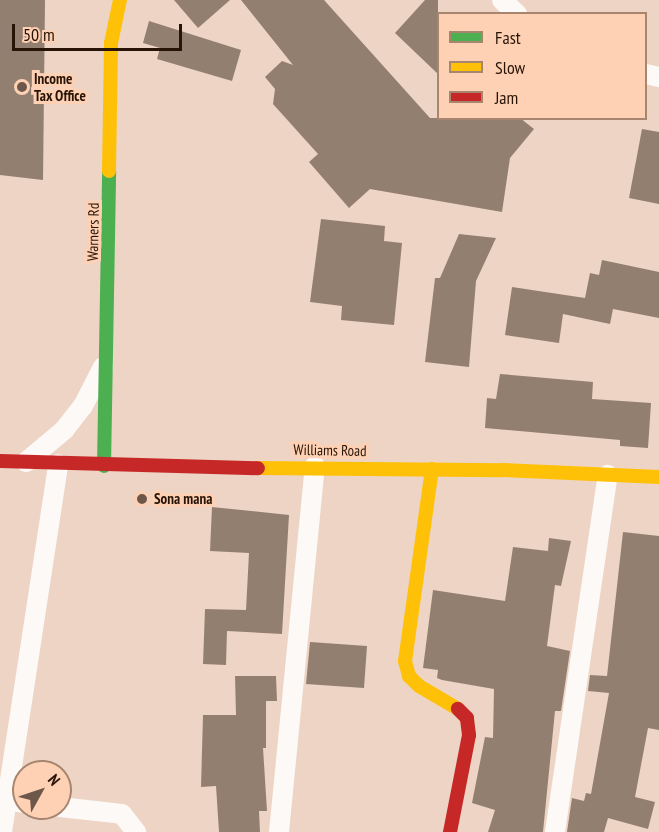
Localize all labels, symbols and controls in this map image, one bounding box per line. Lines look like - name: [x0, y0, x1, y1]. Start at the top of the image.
- scale bar: [15, 12, 184, 50]
- legend: [437, 12, 647, 120]
- text: 50 m: [23, 23, 55, 46]
- text: Fast: [495, 26, 521, 49]
- text: Slow: [495, 56, 525, 79]
- place label: Income Tax Office: [34, 69, 86, 104]
- marker: Income Tax Office: [15, 80, 29, 94]
- text: Jam: [495, 86, 518, 109]
- street label: Warners Rd: [83, 203, 103, 261]
- street label: Williams Road: [293, 440, 367, 460]
- place label: Sona mana: [154, 490, 212, 508]
- marker: Sona mana: [135, 492, 149, 506]
- north arrow: [12, 760, 72, 820]
- text: N: [44, 770, 65, 789]

